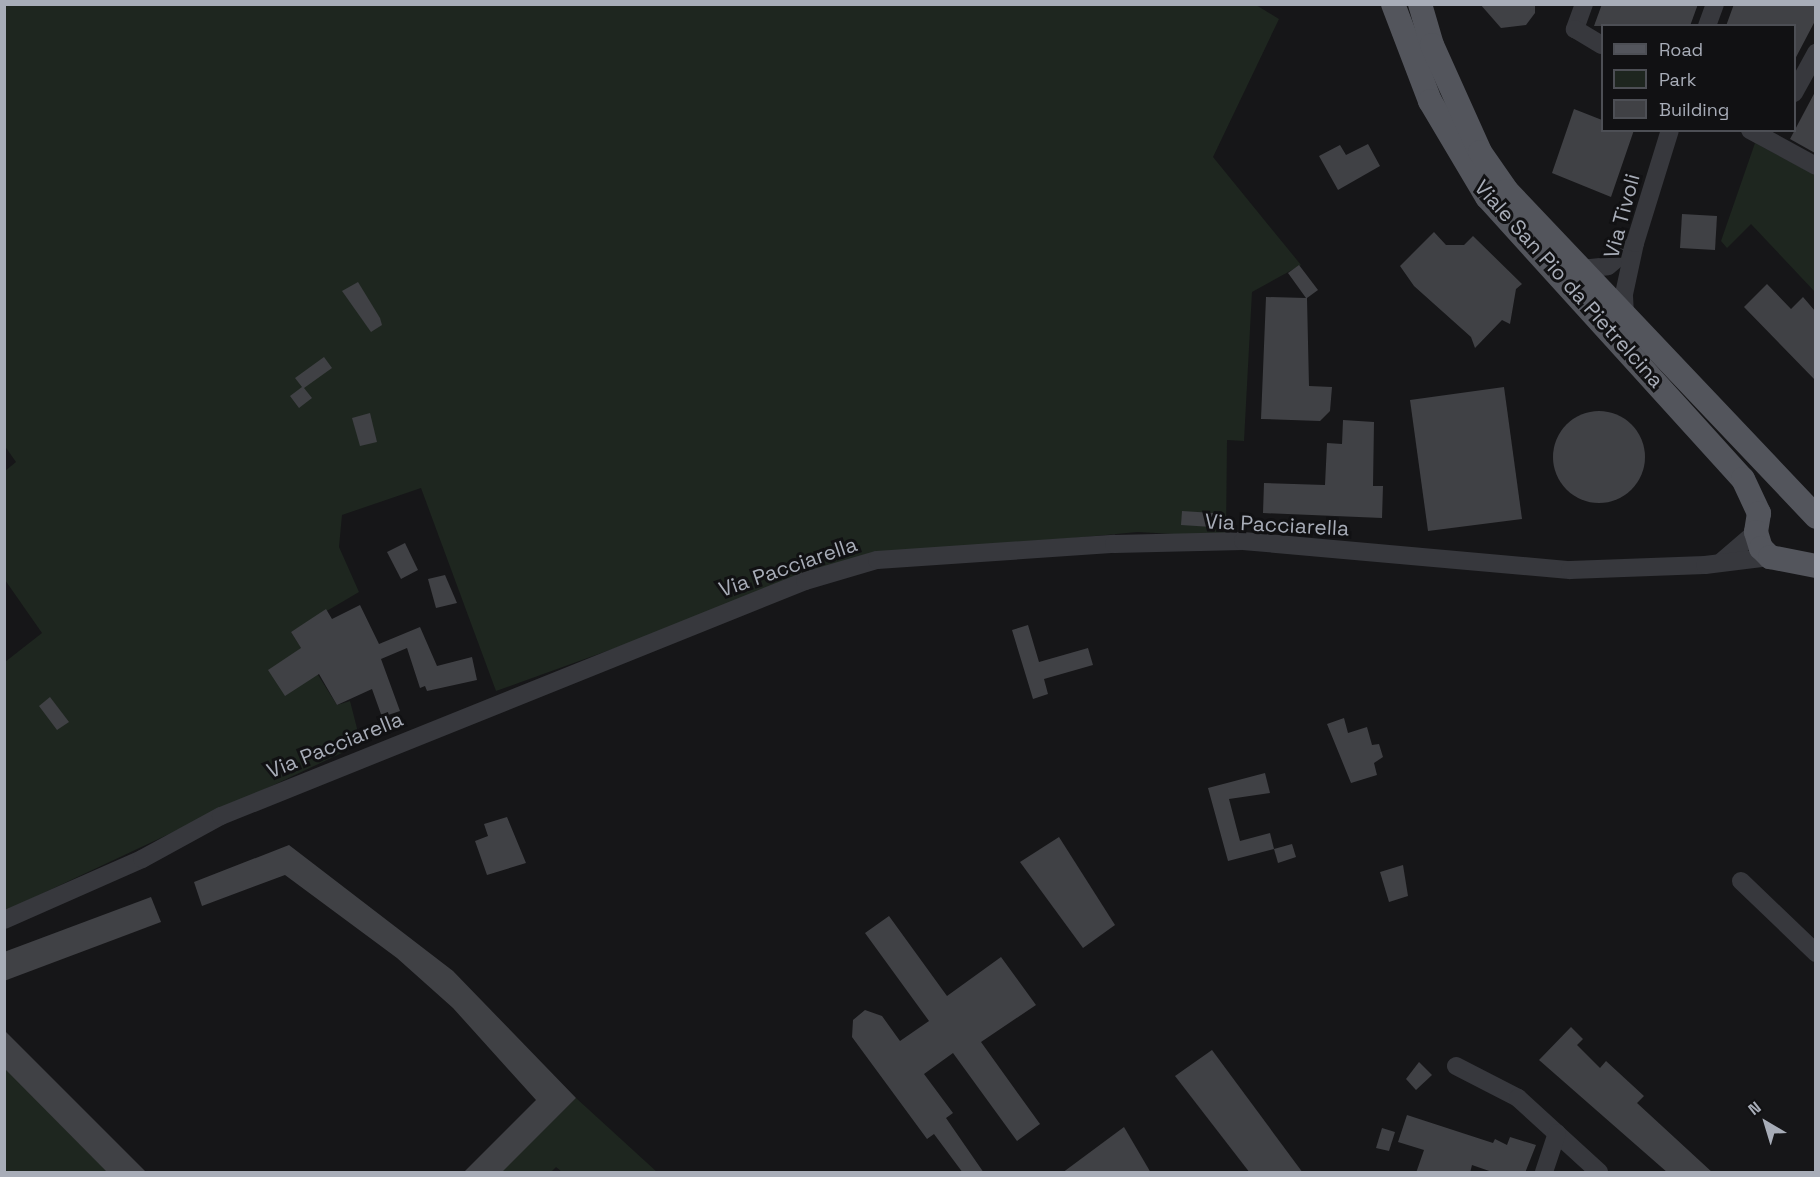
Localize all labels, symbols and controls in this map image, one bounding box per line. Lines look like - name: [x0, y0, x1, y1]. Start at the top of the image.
- legend: [1601, 24, 1796, 132]
- text: Road: [1659, 38, 1703, 61]
- text: Park: [1659, 68, 1696, 91]
- text: Building: [1659, 98, 1729, 121]
- street label: Via Tivoli: [1599, 171, 1645, 261]
- street label: Viale San Pio da Pietrelcina: [1469, 175, 1669, 393]
- street label: Via Pacciarella: [1204, 509, 1350, 541]
- street label: Via Pacciarella: [716, 532, 860, 602]
- street label: Via Pacciarella: [263, 706, 407, 784]
- north arrow: [1736, 1093, 1796, 1153]
- text: N: [1744, 1097, 1765, 1120]

